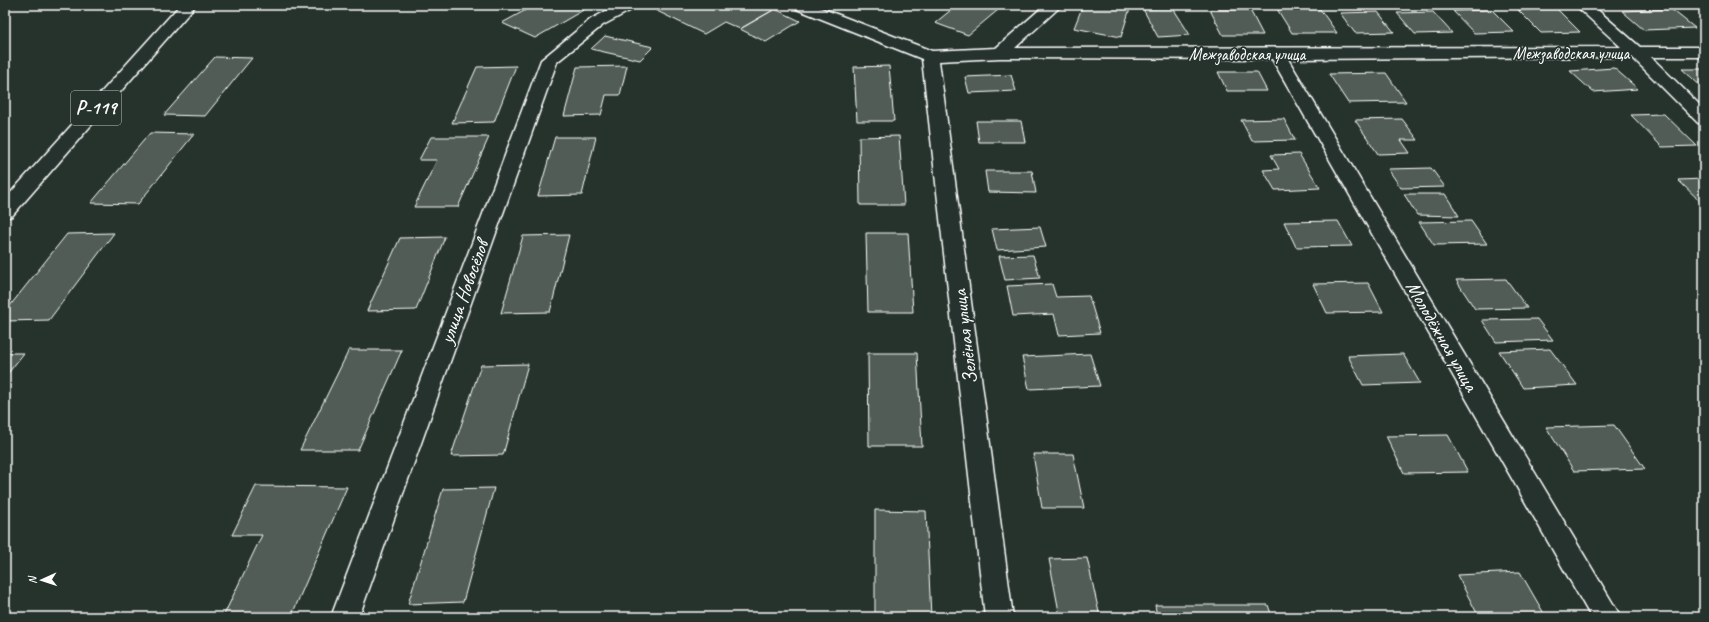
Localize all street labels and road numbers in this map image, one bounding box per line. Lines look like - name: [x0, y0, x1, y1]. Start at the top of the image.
- street label: Межзаводская улица: [1513, 43, 1630, 65]
- street label: Межзаводская улица: [1189, 44, 1306, 66]
- road number: Р-119: [71, 91, 121, 125]
- street label: улица Новосёлов: [433, 234, 495, 348]
- street label: Молодёжная улица: [1400, 276, 1485, 397]
- street label: Зелёная улица: [947, 286, 983, 386]

